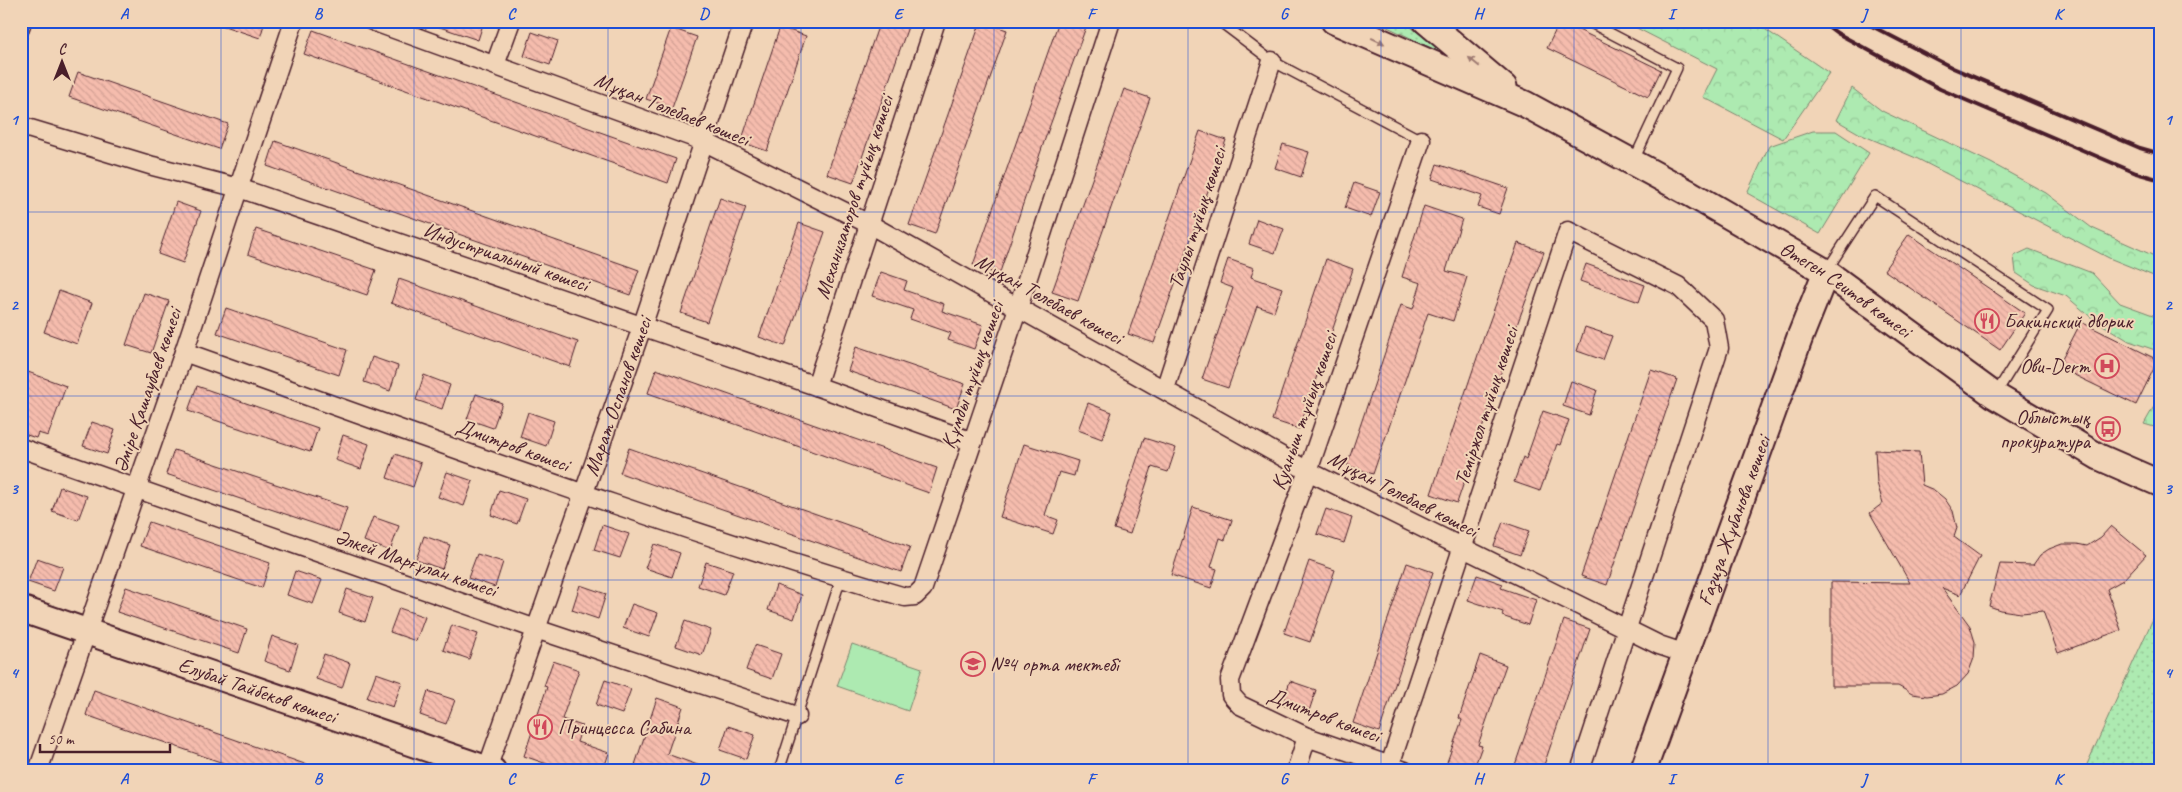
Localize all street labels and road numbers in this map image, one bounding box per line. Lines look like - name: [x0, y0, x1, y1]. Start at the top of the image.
- street label: Мұқан Төлебаев көшесі: [591, 66, 756, 153]
- street label: Механизаторов тұйық көшесі: [809, 89, 900, 302]
- street label: Таулы тұйық көшесі: [1162, 141, 1233, 292]
- street label: Индустриальный көшесі: [420, 217, 595, 298]
- street label: Өтеген Сеитов көшесі: [1775, 235, 1919, 345]
- street label: Мұқан Төлебаев көшесі: [971, 248, 1130, 352]
- street label: Құмды тұйық көшесі: [935, 295, 1010, 452]
- street label: Әміре Қашаубаев көшесі: [107, 302, 188, 475]
- street label: Марат Оспанов көшесі: [578, 311, 658, 479]
- street label: Теміржол тұйық көшесі: [1448, 320, 1525, 489]
- street label: Қуаныш тұйық көшесі: [1265, 326, 1344, 493]
- street label: Дмитров көшесі: [453, 413, 576, 479]
- street label: Ғазиза Жұбанова көшесі: [1691, 429, 1777, 609]
- street label: Мұқан Төлебаев көшесі: [1324, 445, 1485, 544]
- street label: Әлкей Марғұлан көшесі: [332, 523, 503, 604]
- street label: Елубай Тайбеков көшесі: [175, 651, 343, 730]
- street label: Дмитров көшесі: [1264, 682, 1387, 749]

